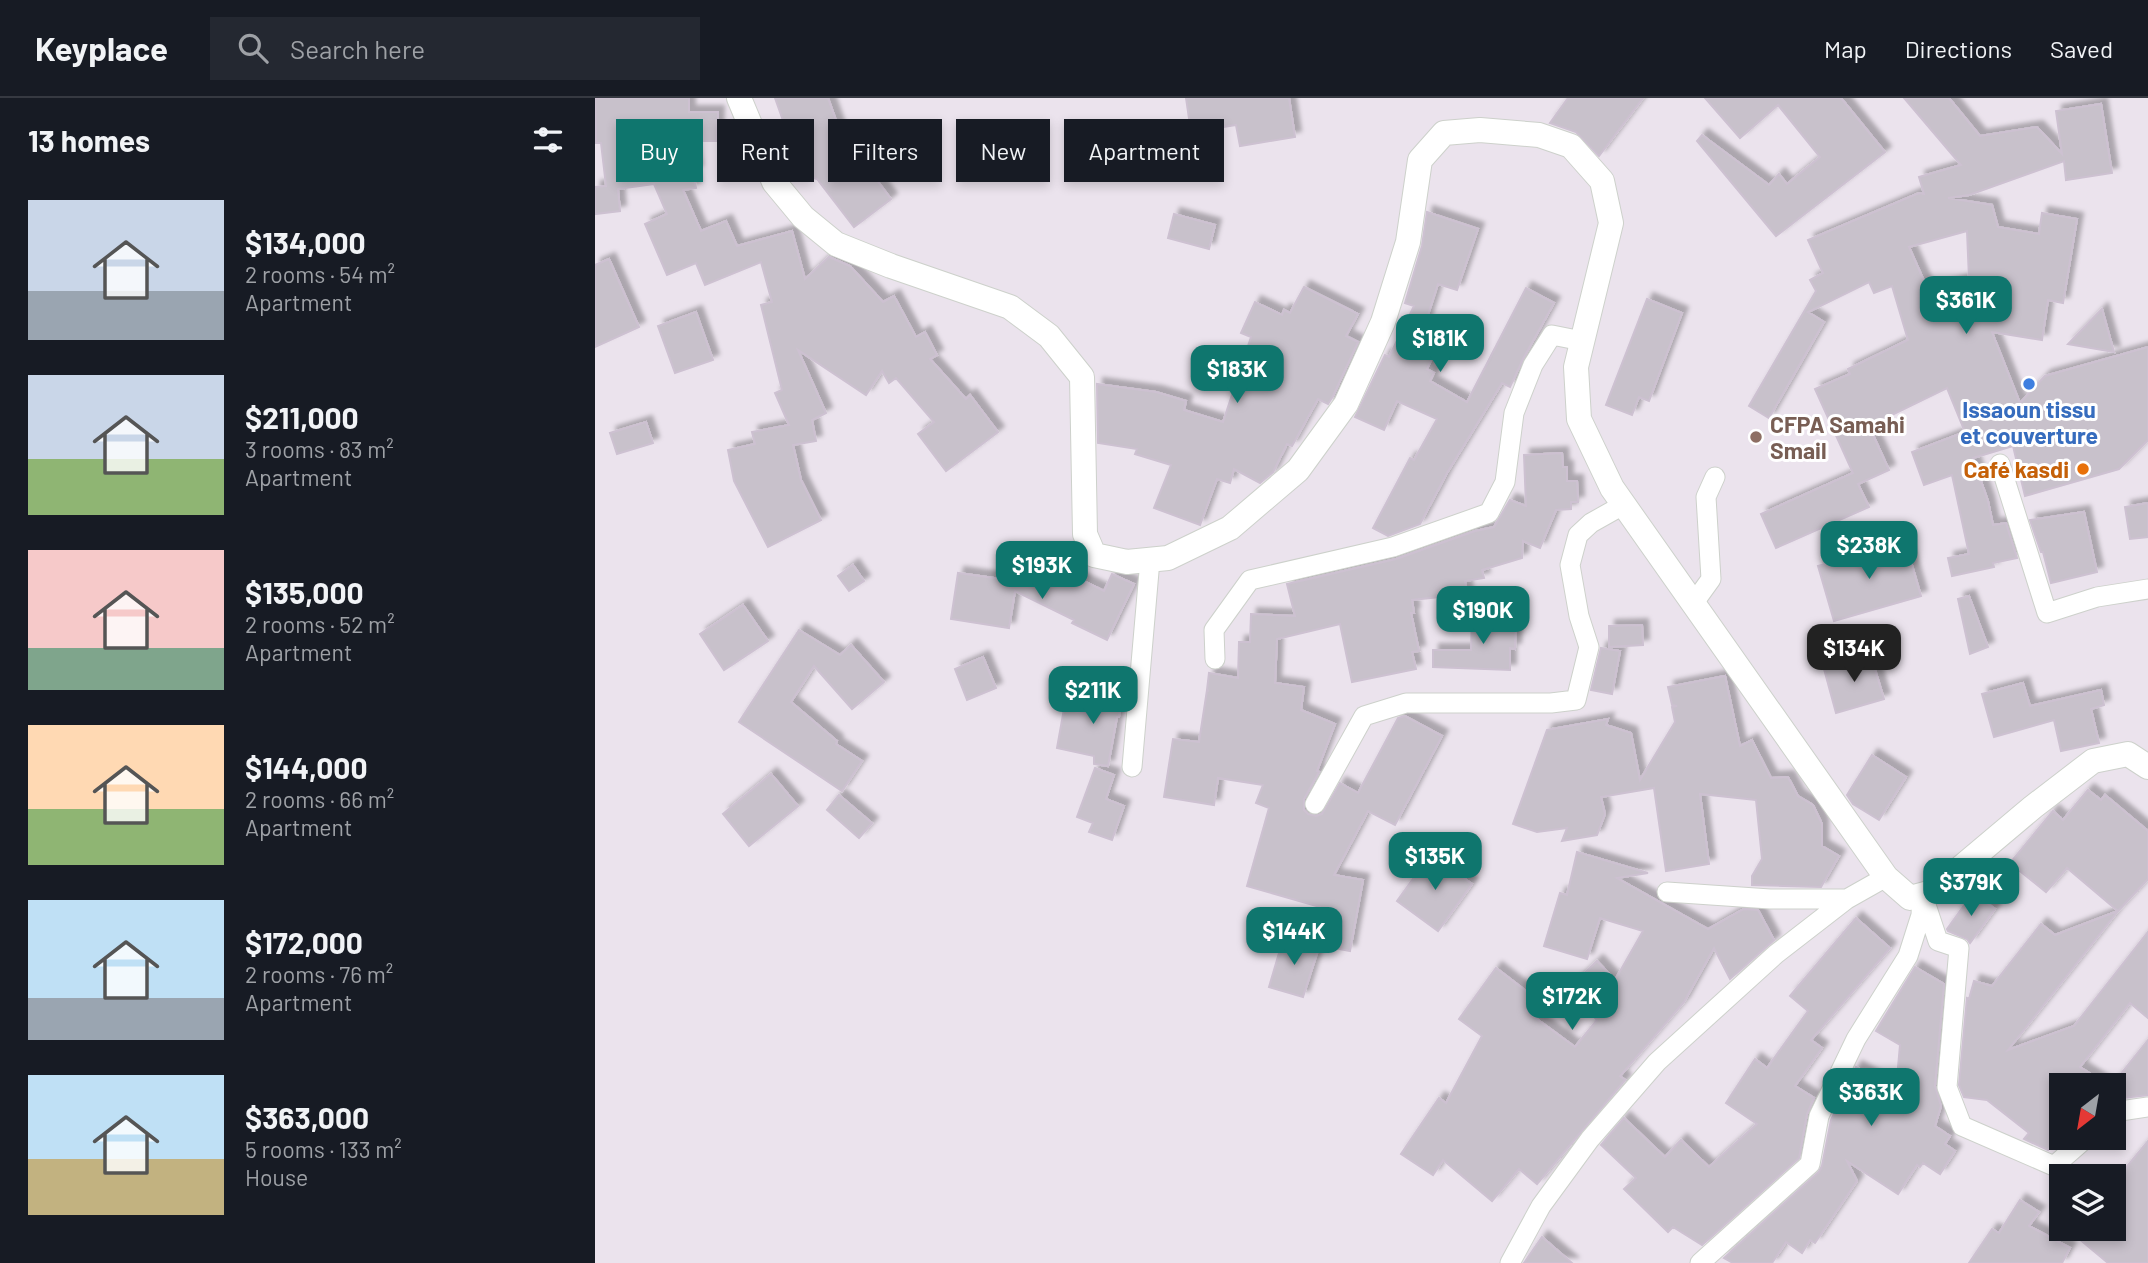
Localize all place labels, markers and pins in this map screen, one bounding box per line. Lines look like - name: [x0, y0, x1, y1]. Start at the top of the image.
- pin: $361K: [1917, 276, 2015, 336]
- pin: $181K: [1391, 314, 1489, 374]
- pin: $183K: [1188, 345, 1286, 405]
- marker: Issaoun tissu et couverture: [2021, 376, 2037, 392]
- place label: Issaoun tissu et couverture: [1960, 395, 2098, 449]
- place label: CFPA Samahi Smail: [1770, 410, 1905, 464]
- marker: CFPA Samahi Smail: [1748, 429, 1764, 445]
- place label: Café kasdi: [1964, 455, 2069, 483]
- marker: Café kasdi: [2075, 461, 2091, 477]
- pin: $238K: [1820, 522, 1918, 581]
- pin: $193K: [993, 542, 1091, 601]
- pin: $190K: [1434, 587, 1532, 646]
- pin: $134K: [1805, 624, 1903, 684]
- pin: $211K: [1044, 666, 1142, 726]
- pin: $135K: [1386, 832, 1484, 892]
- pin: $379K: [1922, 858, 2020, 918]
- pin: $144K: [1245, 908, 1343, 967]
- pin: $172K: [1523, 972, 1621, 1032]
- pin: $363K: [1822, 1068, 1920, 1128]

